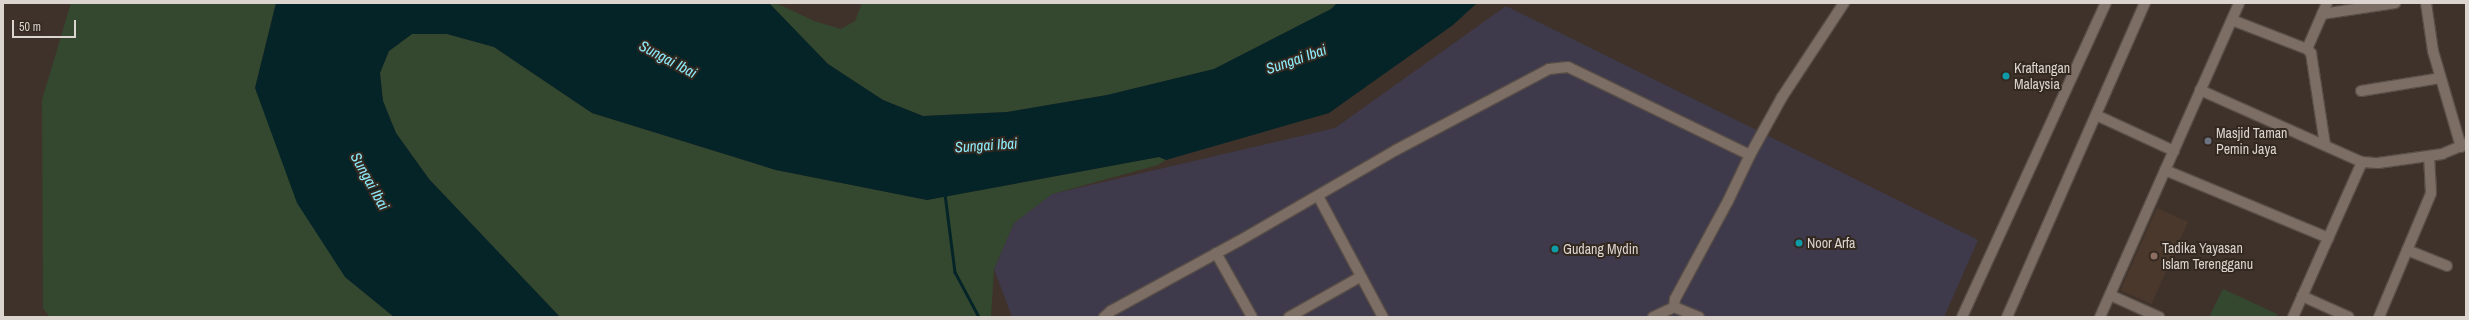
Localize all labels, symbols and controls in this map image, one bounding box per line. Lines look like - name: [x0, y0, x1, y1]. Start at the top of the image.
- scale bar: [14, 12, 78, 38]
- text: 50 m: [19, 19, 41, 35]
- water label: Sungai Ibai: [636, 36, 700, 82]
- water label: Sungai Ibai: [1263, 40, 1329, 78]
- place label: Kraftangan Malaysia: [2014, 60, 2070, 92]
- marker: Kraftangan Malaysia: [2001, 71, 2011, 81]
- place label: Masjid Taman Pemin Jaya: [2216, 125, 2288, 158]
- water label: Sungai Ibai: [954, 134, 1018, 156]
- marker: Masjid Taman Pemin Jaya: [2203, 136, 2213, 146]
- water label: Sungai Ibai: [347, 149, 393, 213]
- place label: Noor Arfa: [1807, 235, 1856, 251]
- marker: Noor Arfa: [1794, 238, 1804, 248]
- place label: Tadika Yayasan Islam Terengganu: [2162, 240, 2253, 272]
- place label: Gudang Mydin: [1563, 241, 1638, 257]
- marker: Gudang Mydin: [1550, 244, 1560, 254]
- marker: Tadika Yayasan Islam Terengganu: [2149, 251, 2159, 261]

